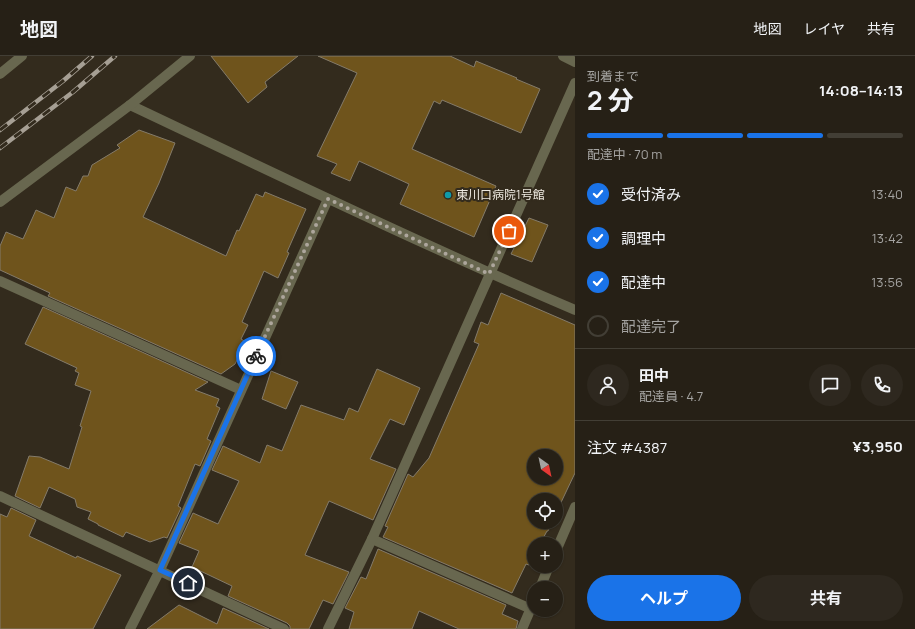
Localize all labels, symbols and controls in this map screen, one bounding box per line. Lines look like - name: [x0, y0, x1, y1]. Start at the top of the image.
- text: 地図: [20, 16, 58, 42]
- text: 地図: [753, 19, 781, 38]
- text: レイヤ: [803, 19, 845, 38]
- text: 共有: [867, 19, 895, 38]
- text: 到着まで: [587, 67, 639, 85]
- text: 14:08–14:13: [819, 80, 903, 101]
- text: 2 分: [587, 82, 634, 118]
- text: 配達中 · 70 m: [587, 145, 662, 163]
- icon: check: [587, 183, 609, 205]
- text: 受付済み: [621, 184, 681, 205]
- text: 13:40: [871, 185, 903, 203]
- place label: 東川口病院1号館: [456, 186, 545, 203]
- marker: 東川口病院1号館: [443, 190, 453, 200]
- pin: [492, 214, 526, 248]
- icon: bag: [498, 220, 520, 242]
- icon: check: [587, 227, 609, 249]
- text: 調理中: [621, 228, 666, 249]
- text: 13:42: [872, 229, 903, 247]
- icon: check: [587, 271, 609, 293]
- text: 配達中: [621, 272, 666, 293]
- text: 13:56: [871, 273, 903, 291]
- text: 配達完了: [621, 316, 681, 337]
- courier: [236, 336, 276, 376]
- icon: bike: [245, 345, 267, 367]
- button: person: [587, 364, 629, 406]
- button: chat: [809, 364, 851, 406]
- button: phone: [861, 364, 903, 406]
- text: 田中: [639, 365, 669, 386]
- text: 配達員 · 4.7: [639, 387, 703, 405]
- text: ¥3,950: [853, 436, 903, 457]
- text: 注文 #4387: [587, 437, 667, 458]
- north arrow: [527, 449, 563, 485]
- map controls: [527, 449, 563, 617]
- button: locate: [527, 493, 563, 529]
- button: +: [527, 537, 563, 573]
- pin: [171, 566, 205, 600]
- icon: home: [177, 572, 199, 594]
- button: ヘルプ: [587, 575, 741, 621]
- button: 共有: [749, 575, 903, 621]
- button: −: [527, 581, 563, 617]

